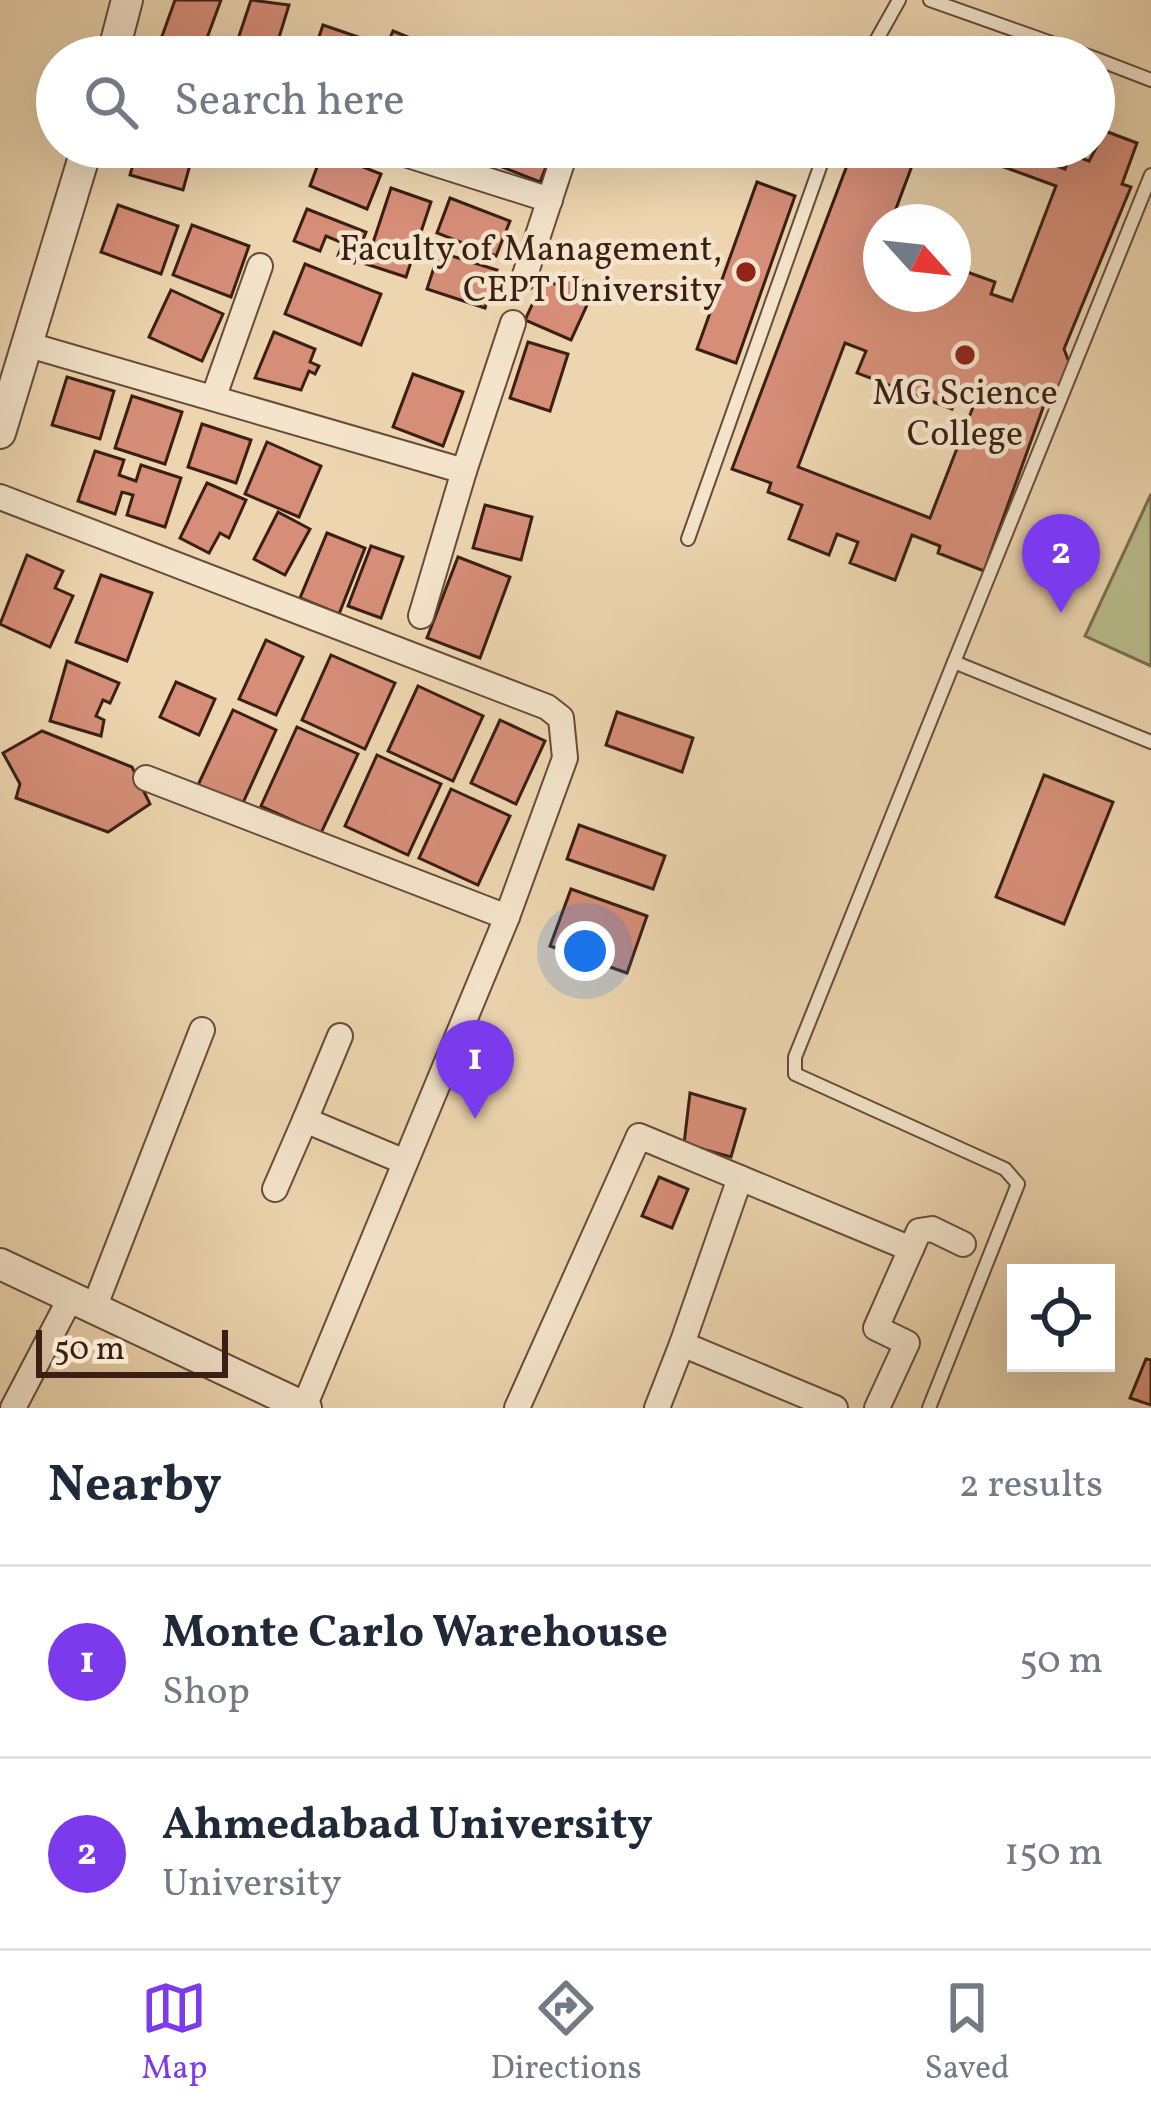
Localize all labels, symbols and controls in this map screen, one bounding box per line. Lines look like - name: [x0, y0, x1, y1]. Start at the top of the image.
- search box: [36, 36, 1115, 168]
- icon: search: [78, 69, 144, 135]
- text: Search here: [174, 71, 405, 134]
- north arrow: [863, 204, 971, 312]
- place label: Faculty of Management, CEPT University: [339, 226, 722, 317]
- marker: Faculty of Management, CEPT University: [733, 259, 759, 285]
- marker: MG Science College: [952, 342, 978, 368]
- place label: MG Science College: [872, 370, 1058, 461]
- pin: 2: [1022, 514, 1100, 613]
- your location: [555, 921, 615, 981]
- pin: 1: [436, 1020, 514, 1119]
- map controls: [1007, 1264, 1115, 1372]
- button: locate: [1007, 1264, 1115, 1372]
- scale bar: [36, 1324, 228, 1377]
- text: 50 m: [54, 1328, 125, 1374]
- text: Nearby: [48, 1451, 222, 1522]
- text: 2 results: [959, 1459, 1103, 1513]
- text: Monte Carlo Warehouse: [162, 1603, 668, 1666]
- text: 1: [79, 1635, 95, 1689]
- text: 50 m: [1019, 1635, 1103, 1689]
- text: Shop: [162, 1666, 250, 1720]
- text: Ahmedabad University: [162, 1795, 653, 1858]
- text: 2: [77, 1827, 97, 1881]
- text: 150 m: [1004, 1827, 1103, 1881]
- text: University: [162, 1858, 342, 1912]
- tab: Map: [141, 1975, 208, 2093]
- tab: Directions: [490, 1975, 642, 2093]
- tab: Saved: [925, 1975, 1010, 2093]

